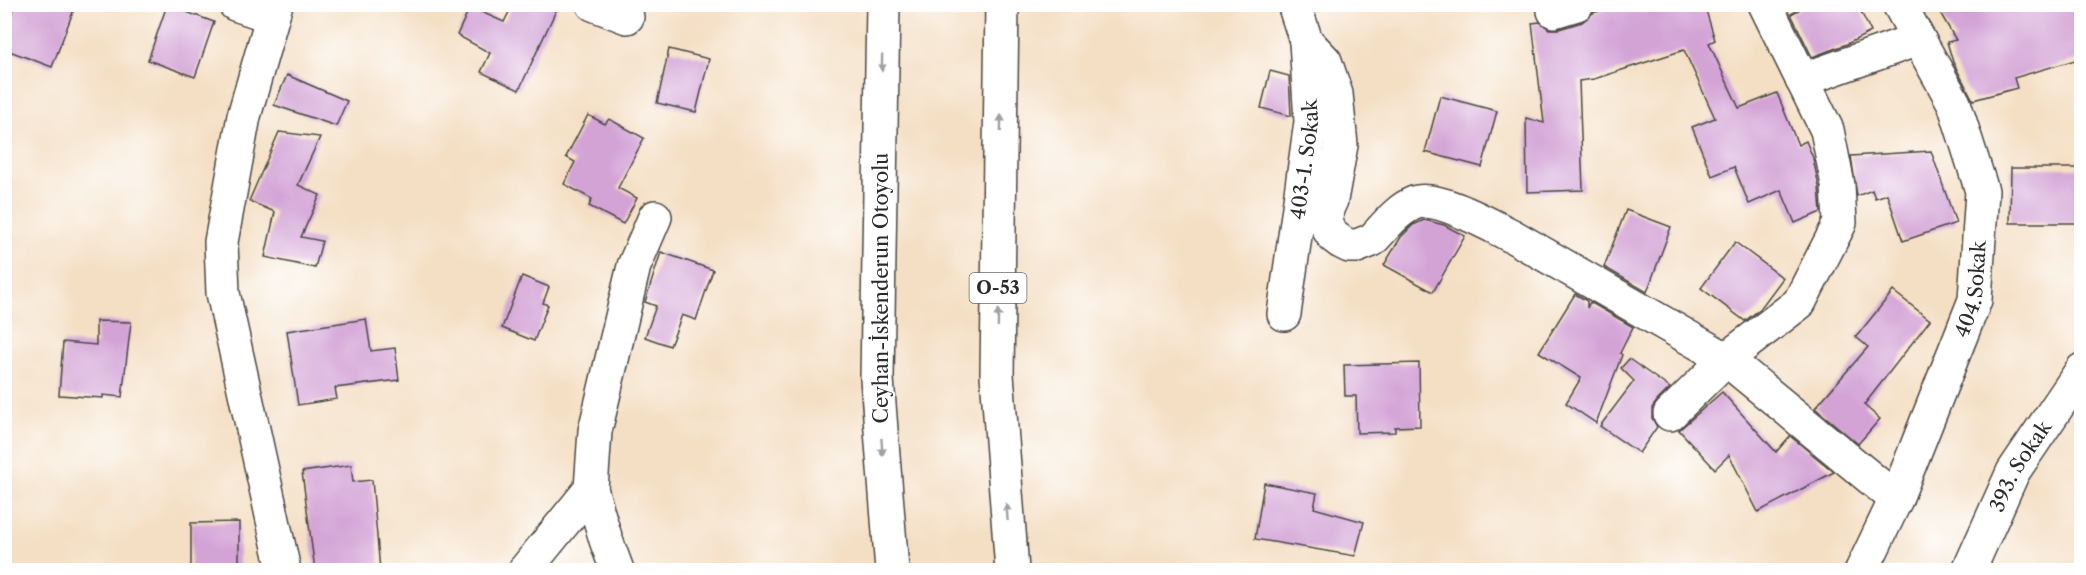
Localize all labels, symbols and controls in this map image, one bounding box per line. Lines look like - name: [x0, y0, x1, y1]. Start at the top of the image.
- one-way arrow: [877, 53, 887, 72]
- street label: 403-1. Sokak: [1285, 97, 1323, 221]
- one-way arrow: [996, 113, 1006, 132]
- street label: Ceyhan-İskenderun Otoyolu: [868, 153, 893, 423]
- street label: 404.Sokak: [1949, 238, 1991, 341]
- road number: O-53: [970, 273, 1026, 303]
- one-way arrow: [993, 308, 1003, 327]
- street label: 393. Sokak: [1985, 415, 2057, 516]
- one-way arrow: [878, 437, 887, 456]
- one-way arrow: [1003, 503, 1012, 522]

